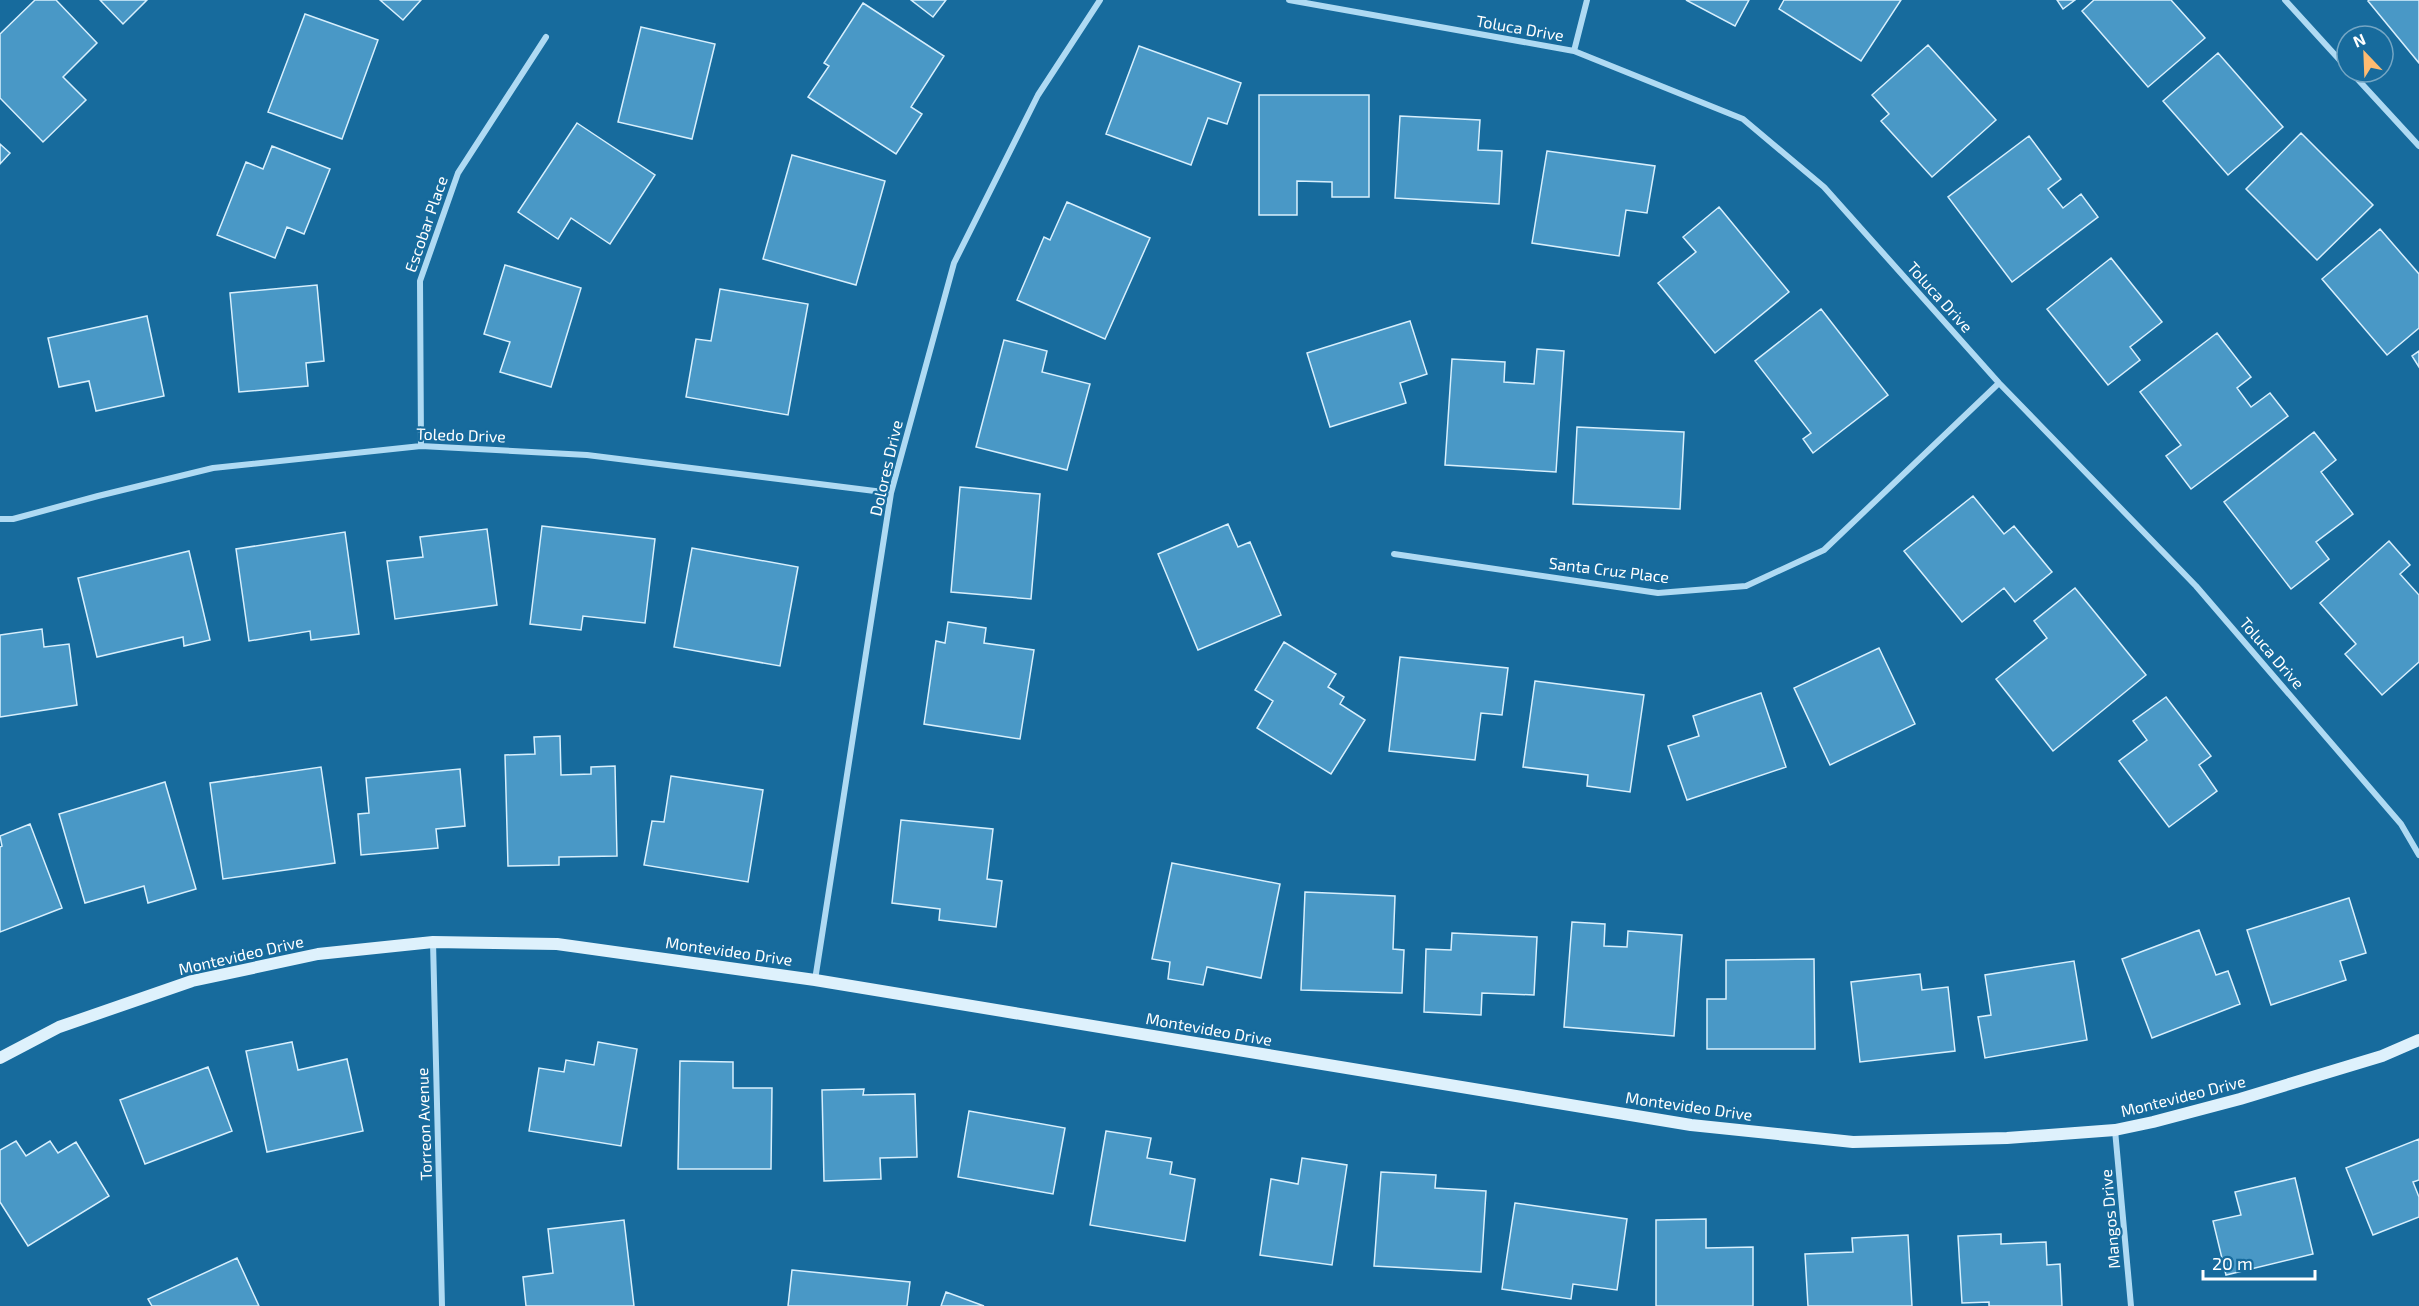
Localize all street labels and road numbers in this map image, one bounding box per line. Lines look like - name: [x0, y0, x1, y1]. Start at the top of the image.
- street label: Toluca Drive: [1475, 10, 1565, 45]
- street label: Escobar Place: [400, 173, 451, 275]
- street label: Toluca Drive: [1904, 257, 1977, 336]
- street label: Dolores Drive: [865, 418, 906, 518]
- street label: Toledo Drive: [416, 423, 506, 446]
- street label: Santa Cruz Place: [1548, 553, 1670, 586]
- street label: Toluca Drive: [2236, 613, 2309, 692]
- street label: Montevideo Drive: [176, 931, 305, 978]
- street label: Montevideo Drive: [664, 932, 794, 969]
- street label: Montevideo Drive: [1144, 1008, 1274, 1049]
- street label: Torreon Avenue: [412, 1067, 435, 1181]
- street label: Montevideo Drive: [2119, 1071, 2247, 1120]
- street label: Montevideo Drive: [1624, 1087, 1754, 1124]
- street label: Mangos Drive: [2096, 1169, 2123, 1270]

